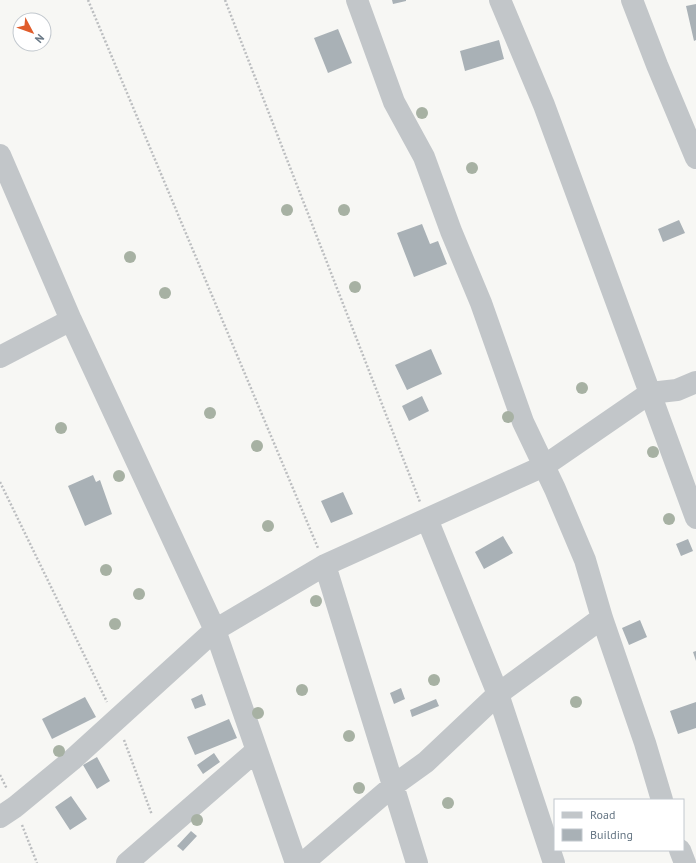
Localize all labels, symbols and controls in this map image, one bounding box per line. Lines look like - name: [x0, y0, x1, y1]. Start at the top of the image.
- north arrow: [12, 12, 52, 52]
- text: N: [32, 31, 47, 46]
- legend: [554, 799, 684, 851]
- text: Road: [590, 807, 615, 822]
- text: Building: [590, 827, 633, 842]

